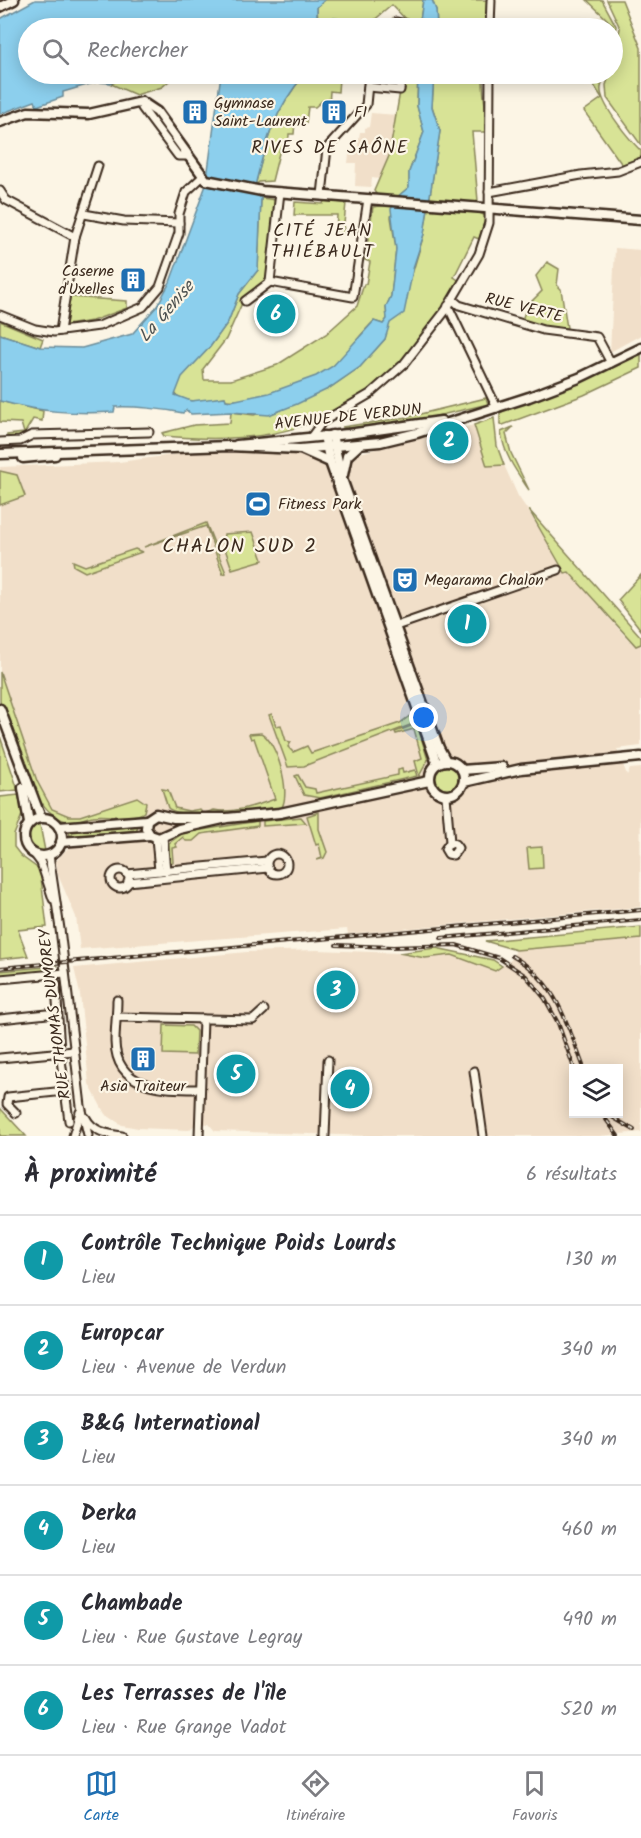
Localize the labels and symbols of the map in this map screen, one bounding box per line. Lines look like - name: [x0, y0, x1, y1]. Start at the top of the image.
- place label: Gymnase Saint-Laurent: [214, 91, 308, 134]
- building icon: Gymnase Saint-Laurent: [180, 97, 210, 127]
- building icon: F1: [319, 97, 349, 127]
- place label: F1: [354, 100, 367, 125]
- district label: RIVES DE SAÔNE: [251, 134, 409, 163]
- district label: CITÉ JEAN THIÉBAULT: [271, 217, 375, 267]
- place label: Caserne d'Uxelles: [58, 259, 114, 302]
- building icon: Caserne d'Uxelles: [118, 265, 148, 295]
- water label: La Genise: [132, 273, 204, 350]
- street label: RUE VERTE: [482, 286, 566, 330]
- pin: 6: [256, 292, 296, 336]
- street label: AVENUE DE VERDUN: [273, 397, 423, 437]
- pin: 2: [430, 418, 468, 464]
- sports icon: Fitness Park: [243, 489, 273, 519]
- place label: Fitness Park: [278, 492, 362, 517]
- district label: CHALON SUD 2: [162, 531, 318, 563]
- theatre icon: Megarama Chalon: [390, 565, 420, 595]
- place label: Megarama Chalon: [424, 568, 544, 593]
- pin: 1: [448, 602, 486, 646]
- your location: [409, 703, 438, 732]
- street label: RUE THOMAS DUMOREY: [32, 927, 78, 1101]
- pin: 3: [316, 968, 356, 1012]
- building icon: Asia Traiteur: [128, 1044, 158, 1074]
- pin: 5: [216, 1052, 256, 1096]
- pin: 4: [330, 1066, 370, 1112]
- place label: Asia Traiteur: [100, 1074, 188, 1099]

